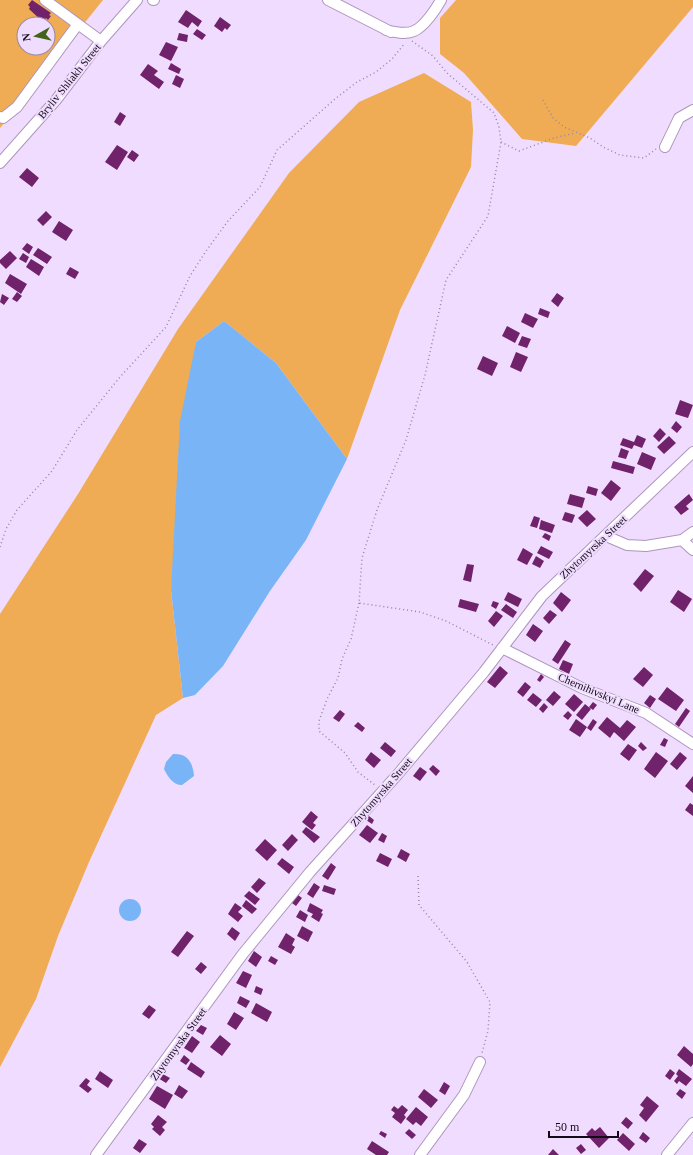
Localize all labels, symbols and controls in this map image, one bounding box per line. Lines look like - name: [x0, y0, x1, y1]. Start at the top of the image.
- north arrow: [16, 16, 56, 56]
- text: N: [20, 33, 33, 42]
- street label: Bryliv Shliakh Street: [35, 41, 103, 121]
- street label: Zhytomyrska Street: [557, 513, 629, 581]
- street label: Chernihivskyi Lane: [557, 670, 642, 716]
- street label: Zhytomyrska Street: [348, 755, 414, 829]
- street label: Zhytomyrska Street: [148, 1005, 208, 1083]
- scale bar: [549, 1113, 618, 1139]
- text: 50 m: [555, 1120, 580, 1134]

